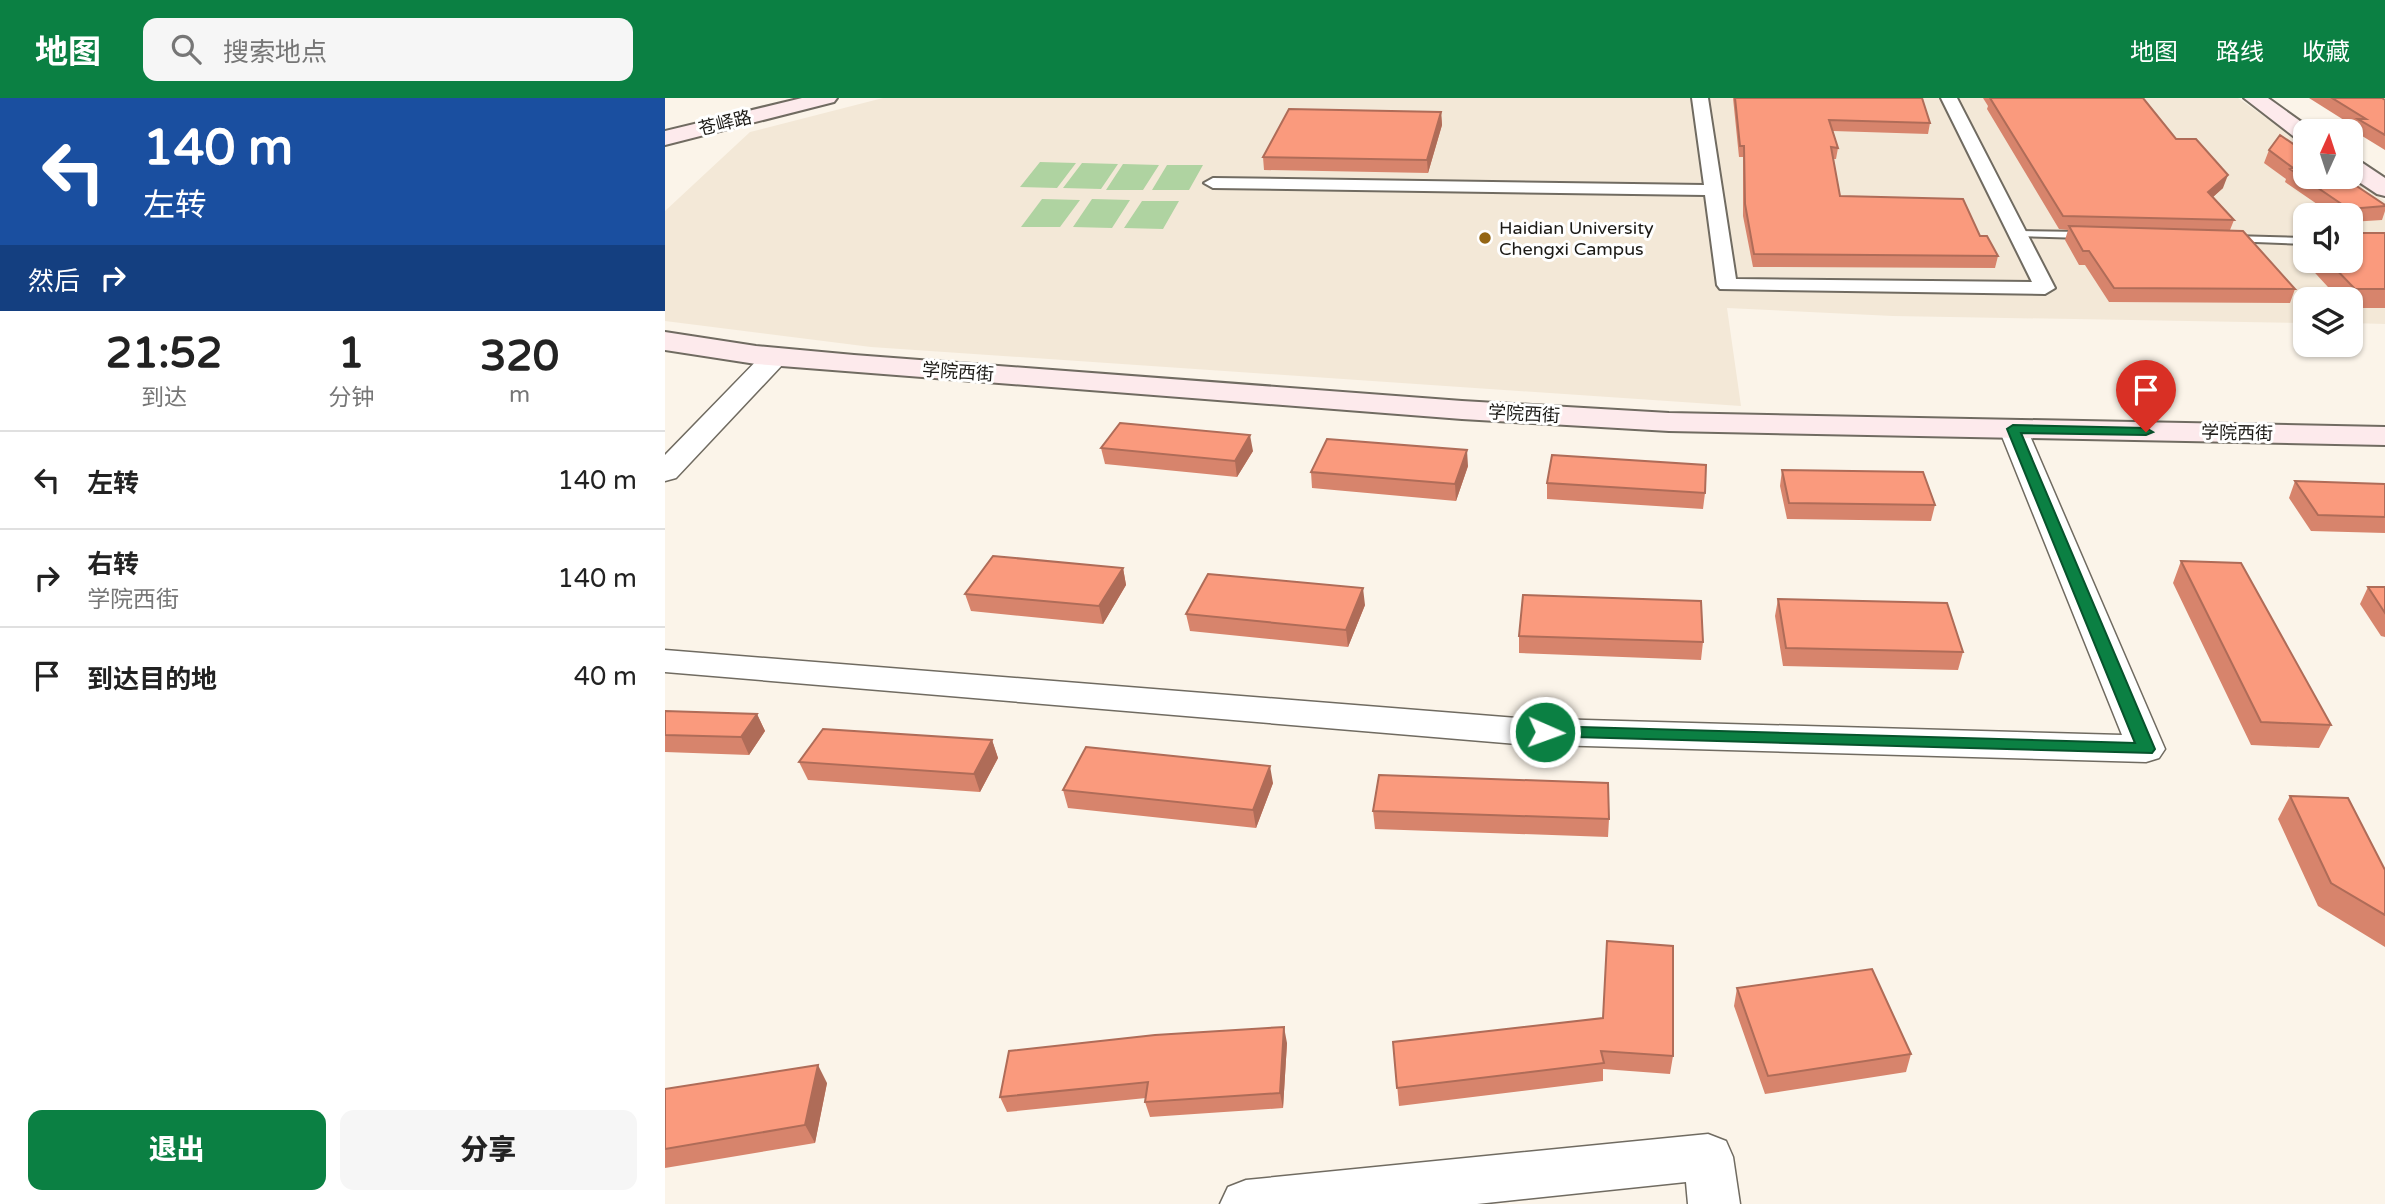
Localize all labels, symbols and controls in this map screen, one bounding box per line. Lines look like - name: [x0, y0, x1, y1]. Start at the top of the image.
- search box: [143, 18, 633, 81]
- icon: search: [167, 30, 205, 68]
- text: 地图: [35, 33, 101, 72]
- text: 搜索地点: [223, 37, 327, 68]
- text: 地图: [2130, 38, 2178, 67]
- text: 路线: [2216, 38, 2264, 67]
- text: 收藏: [2302, 38, 2350, 67]
- street label: 苍峄路: [696, 106, 754, 140]
- text: 140 m: [143, 119, 293, 178]
- north arrow: [2293, 119, 2363, 189]
- map controls: [2293, 119, 2363, 357]
- icon: left: [28, 126, 119, 217]
- text: 左转: [143, 187, 207, 225]
- button: sound: [2293, 203, 2363, 273]
- place label: Haidian University Chengxi Campus: [1499, 217, 1654, 260]
- marker: Haidian University Chengxi Campus: [1477, 230, 1493, 246]
- icon: right: [94, 259, 132, 297]
- text: 然后: [28, 266, 80, 297]
- button: layers: [2293, 287, 2363, 357]
- text: 21:52: [106, 328, 222, 379]
- text: 1: [338, 328, 364, 379]
- text: 320: [480, 331, 559, 382]
- street label: 学院西街: [921, 359, 995, 385]
- pin: [2116, 360, 2176, 432]
- icon: arrive: [2127, 371, 2165, 409]
- text: m: [509, 381, 530, 409]
- text: 到达: [141, 384, 187, 412]
- text: 分钟: [328, 384, 374, 412]
- street label: 学院西街: [1487, 401, 1561, 427]
- street label: 学院西街: [2201, 421, 2273, 445]
- icon: left: [28, 461, 66, 499]
- text: 140 m: [557, 465, 637, 496]
- text: 左转: [87, 468, 139, 499]
- text: 右转: [87, 549, 139, 580]
- icon: right: [28, 559, 66, 597]
- text: 140 m: [557, 563, 637, 594]
- text: 学院西街: [87, 586, 179, 614]
- icon: arrive: [28, 657, 66, 695]
- text: 40 m: [574, 661, 637, 692]
- text: 到达目的地: [87, 664, 217, 695]
- position arrow: [1508, 695, 1582, 769]
- button: 退出: [28, 1110, 326, 1190]
- button: 分享: [340, 1110, 637, 1190]

